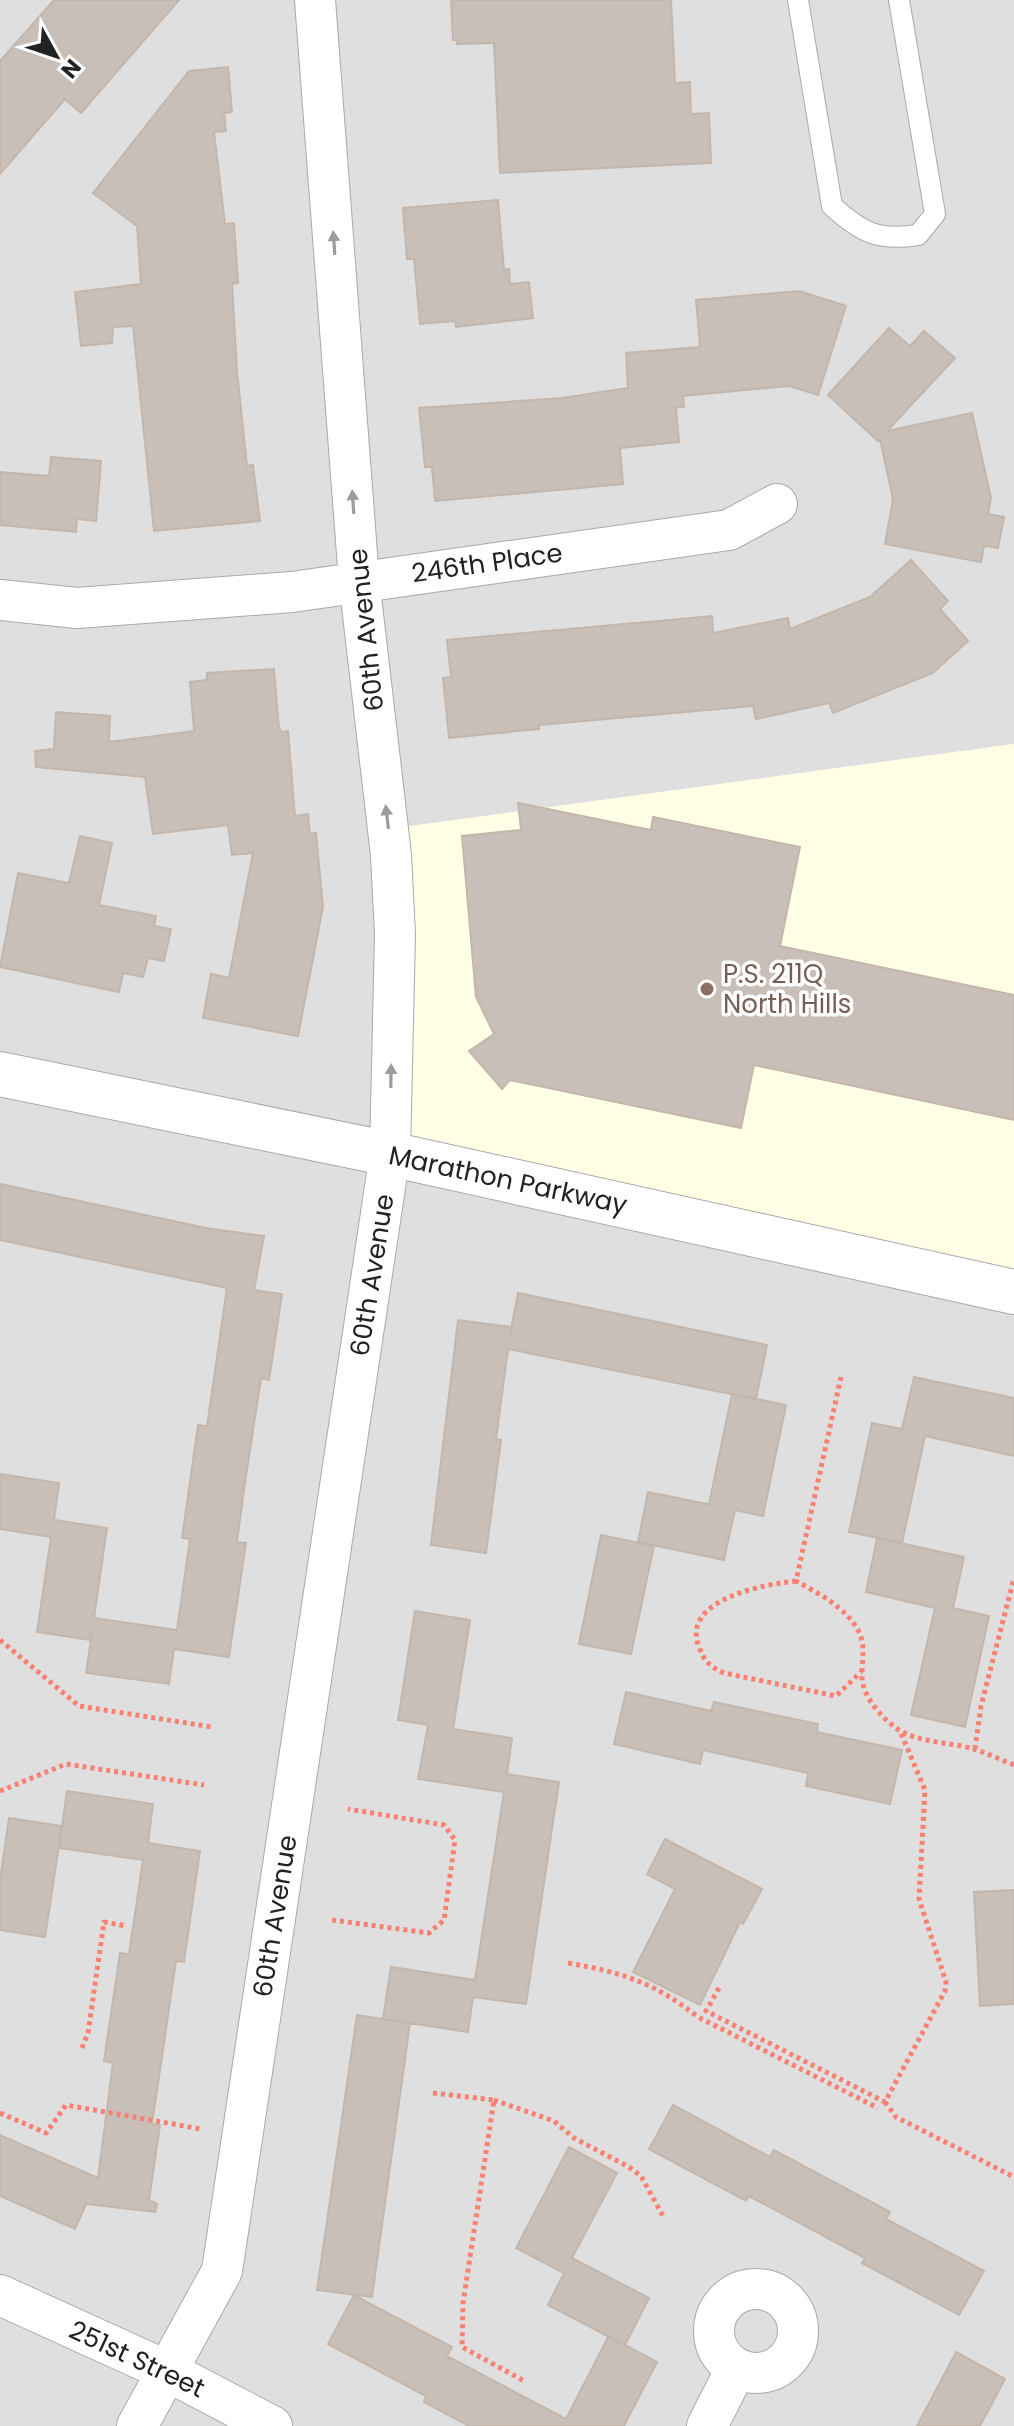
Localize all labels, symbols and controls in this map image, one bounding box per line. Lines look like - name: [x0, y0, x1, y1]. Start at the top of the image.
- north arrow: [16, 16, 96, 96]
- text: N: [54, 52, 88, 85]
- one-way arrow: [327, 230, 340, 255]
- one-way arrow: [346, 489, 359, 514]
- street label: 246th Place: [409, 535, 565, 591]
- street label: 60th Avenue: [340, 547, 392, 713]
- one-way arrow: [380, 804, 393, 829]
- place label: P.S. 211Q North Hills: [723, 956, 851, 1022]
- marker: P.S. 211Q North Hills: [698, 980, 716, 998]
- one-way arrow: [385, 1063, 398, 1088]
- street label: Marathon Parkway: [385, 1137, 631, 1223]
- street label: 60th Avenue: [341, 1191, 403, 1359]
- street label: 60th Avenue: [244, 1832, 306, 2000]
- street label: 251st Street: [63, 2312, 211, 2406]

